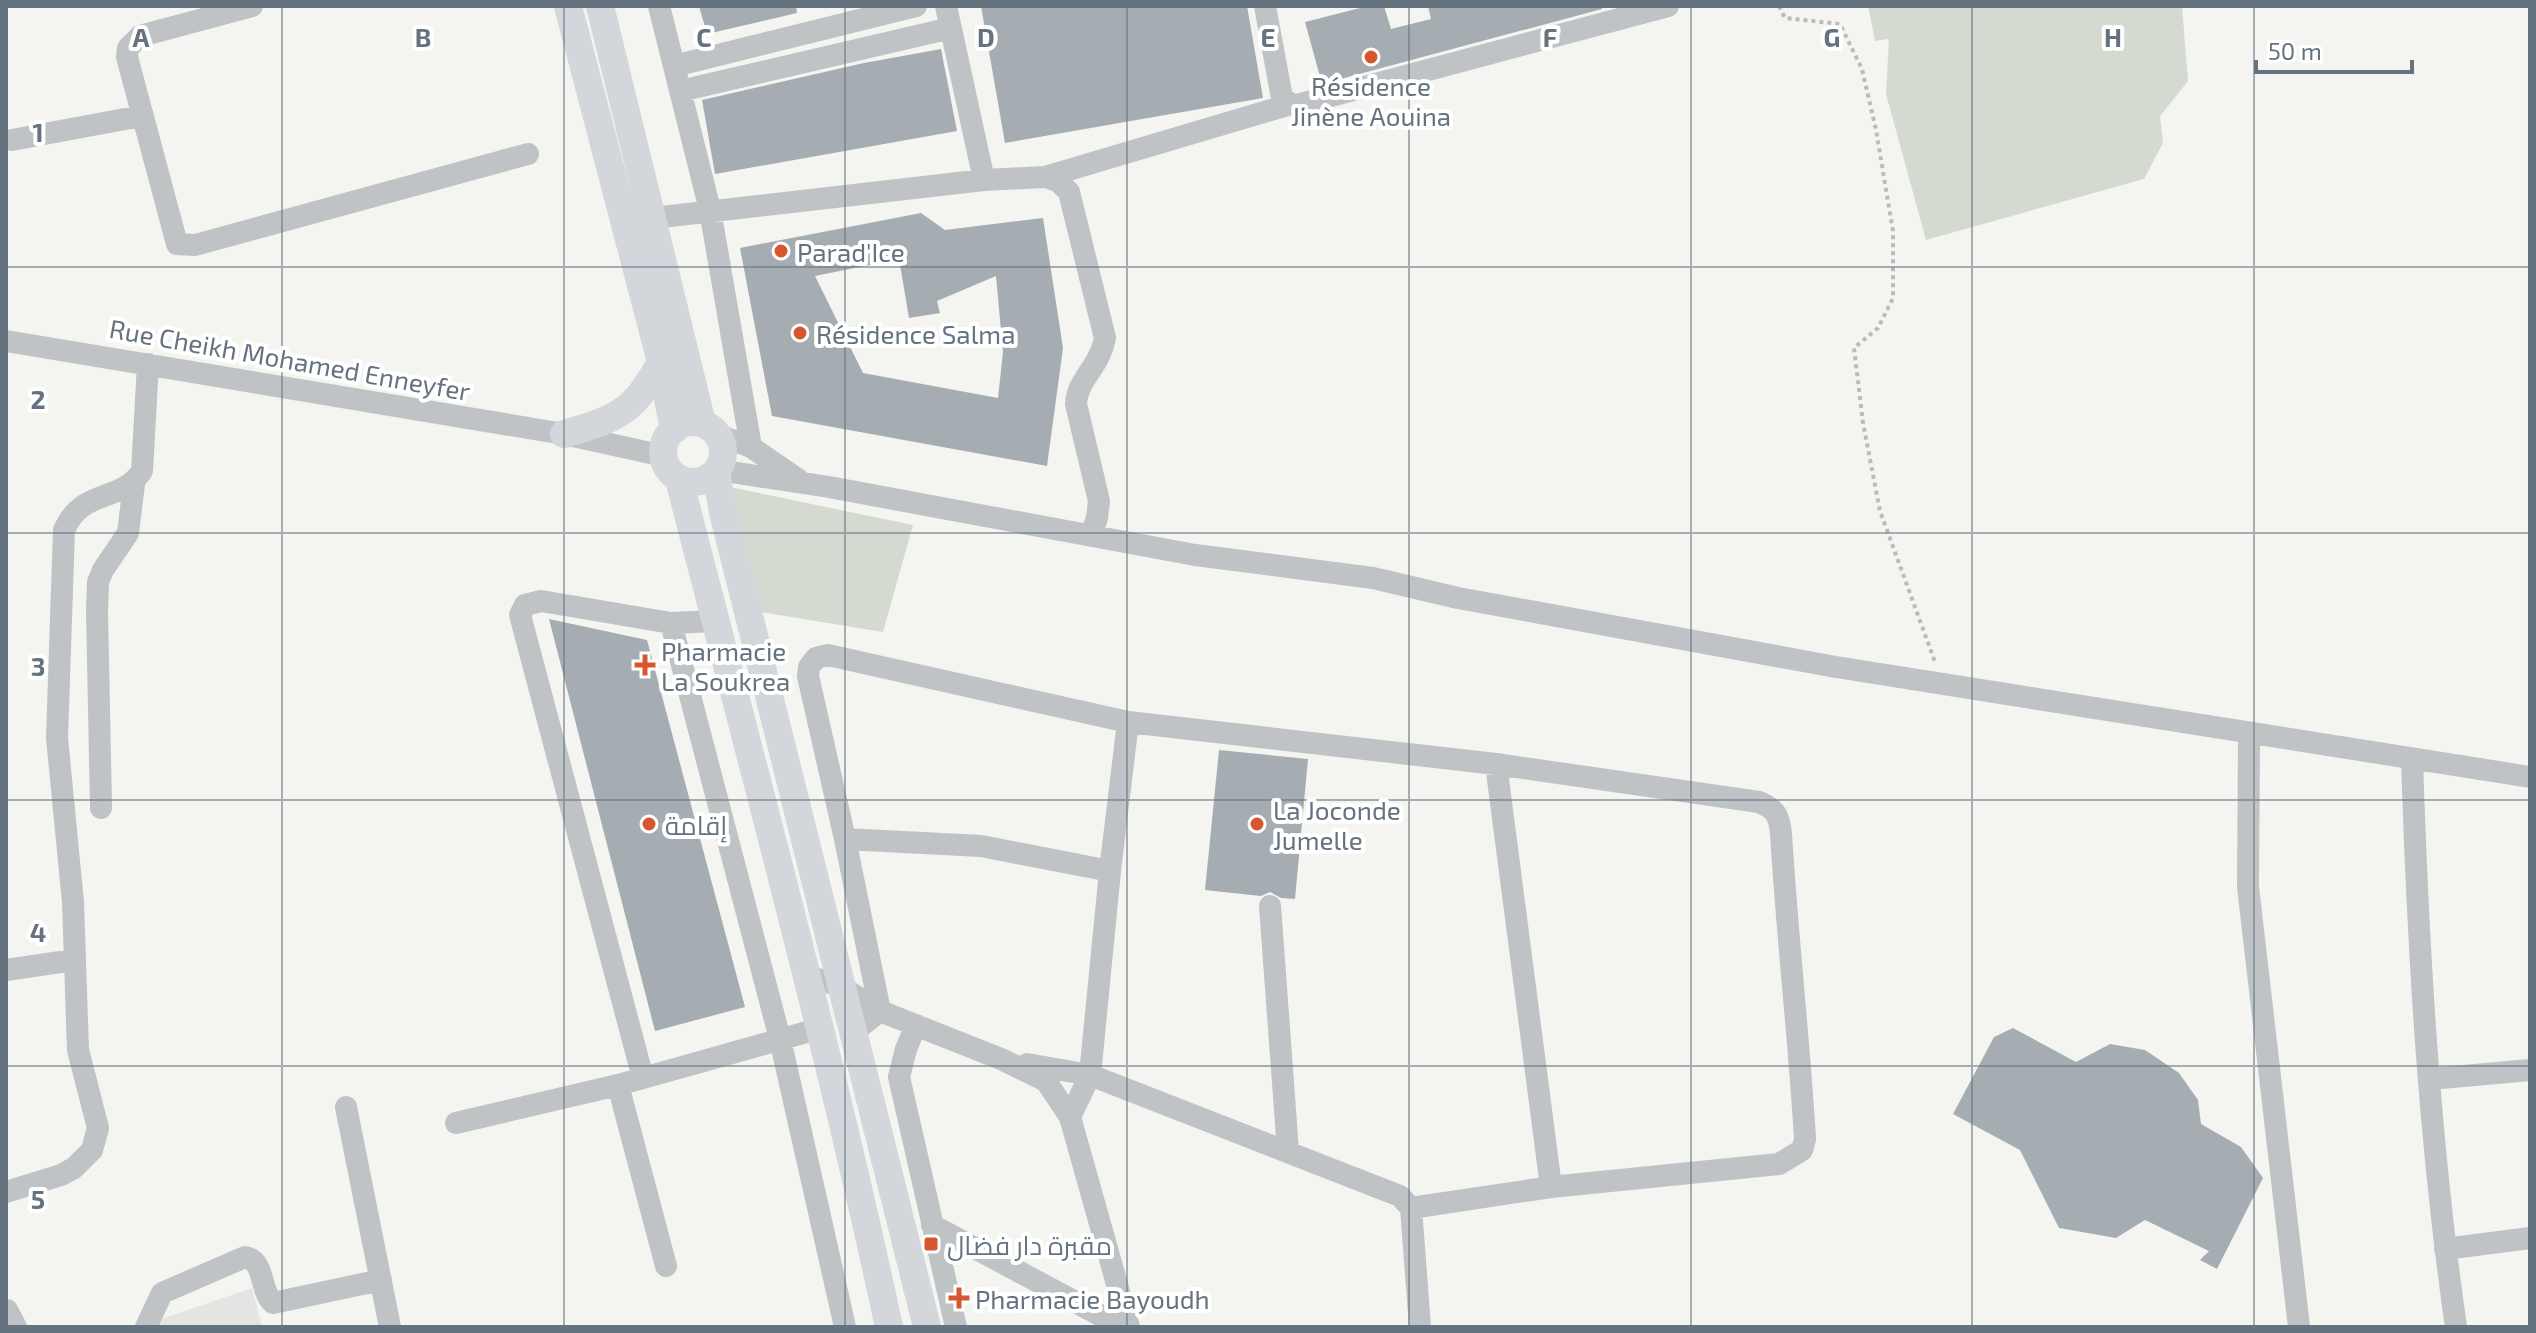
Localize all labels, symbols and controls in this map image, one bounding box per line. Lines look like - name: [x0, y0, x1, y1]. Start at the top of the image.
- text: A: [133, 21, 150, 52]
- text: B: [415, 21, 431, 52]
- text: C: [696, 21, 712, 52]
- text: D: [977, 21, 995, 52]
- text: E: [1260, 21, 1276, 52]
- text: F: [1543, 21, 1557, 52]
- text: G: [1824, 21, 1840, 52]
- text: H: [2104, 21, 2122, 52]
- scale bar: [2256, 24, 2412, 74]
- text: 50 m: [2268, 36, 2322, 65]
- marker: Résidence Jinène Aouina: [1362, 48, 1380, 66]
- place label: Résidence Jinène Aouina: [1291, 70, 1451, 131]
- text: 1: [32, 116, 44, 147]
- place label: Parad'Ice: [797, 236, 905, 267]
- marker: Parad'Ice: [772, 242, 790, 260]
- street label: Rue Cheikh Mohamed Enneyfer: [107, 312, 473, 406]
- place label: Résidence Salma: [816, 318, 1015, 349]
- marker: Résidence Salma: [791, 324, 809, 342]
- text: 2: [30, 383, 46, 414]
- place label: Pharmacie La Soukrea: [661, 635, 790, 696]
- text: 3: [31, 650, 45, 681]
- marker: Pharmacie La Soukrea: [636, 656, 654, 674]
- place label: La Joconde Jumelle: [1273, 794, 1401, 855]
- place label: إقامة: [665, 809, 727, 843]
- marker: إقامة: [640, 815, 658, 833]
- marker: La Joconde Jumelle: [1248, 815, 1266, 833]
- text: 4: [30, 916, 46, 947]
- text: 5: [31, 1183, 45, 1214]
- place label: مقبرة دار فضال: [947, 1229, 1112, 1261]
- marker: مقبرة دار فضال: [922, 1235, 940, 1253]
- place label: Pharmacie Bayoudh: [975, 1283, 1210, 1314]
- marker: Pharmacie Bayoudh: [950, 1289, 968, 1307]

